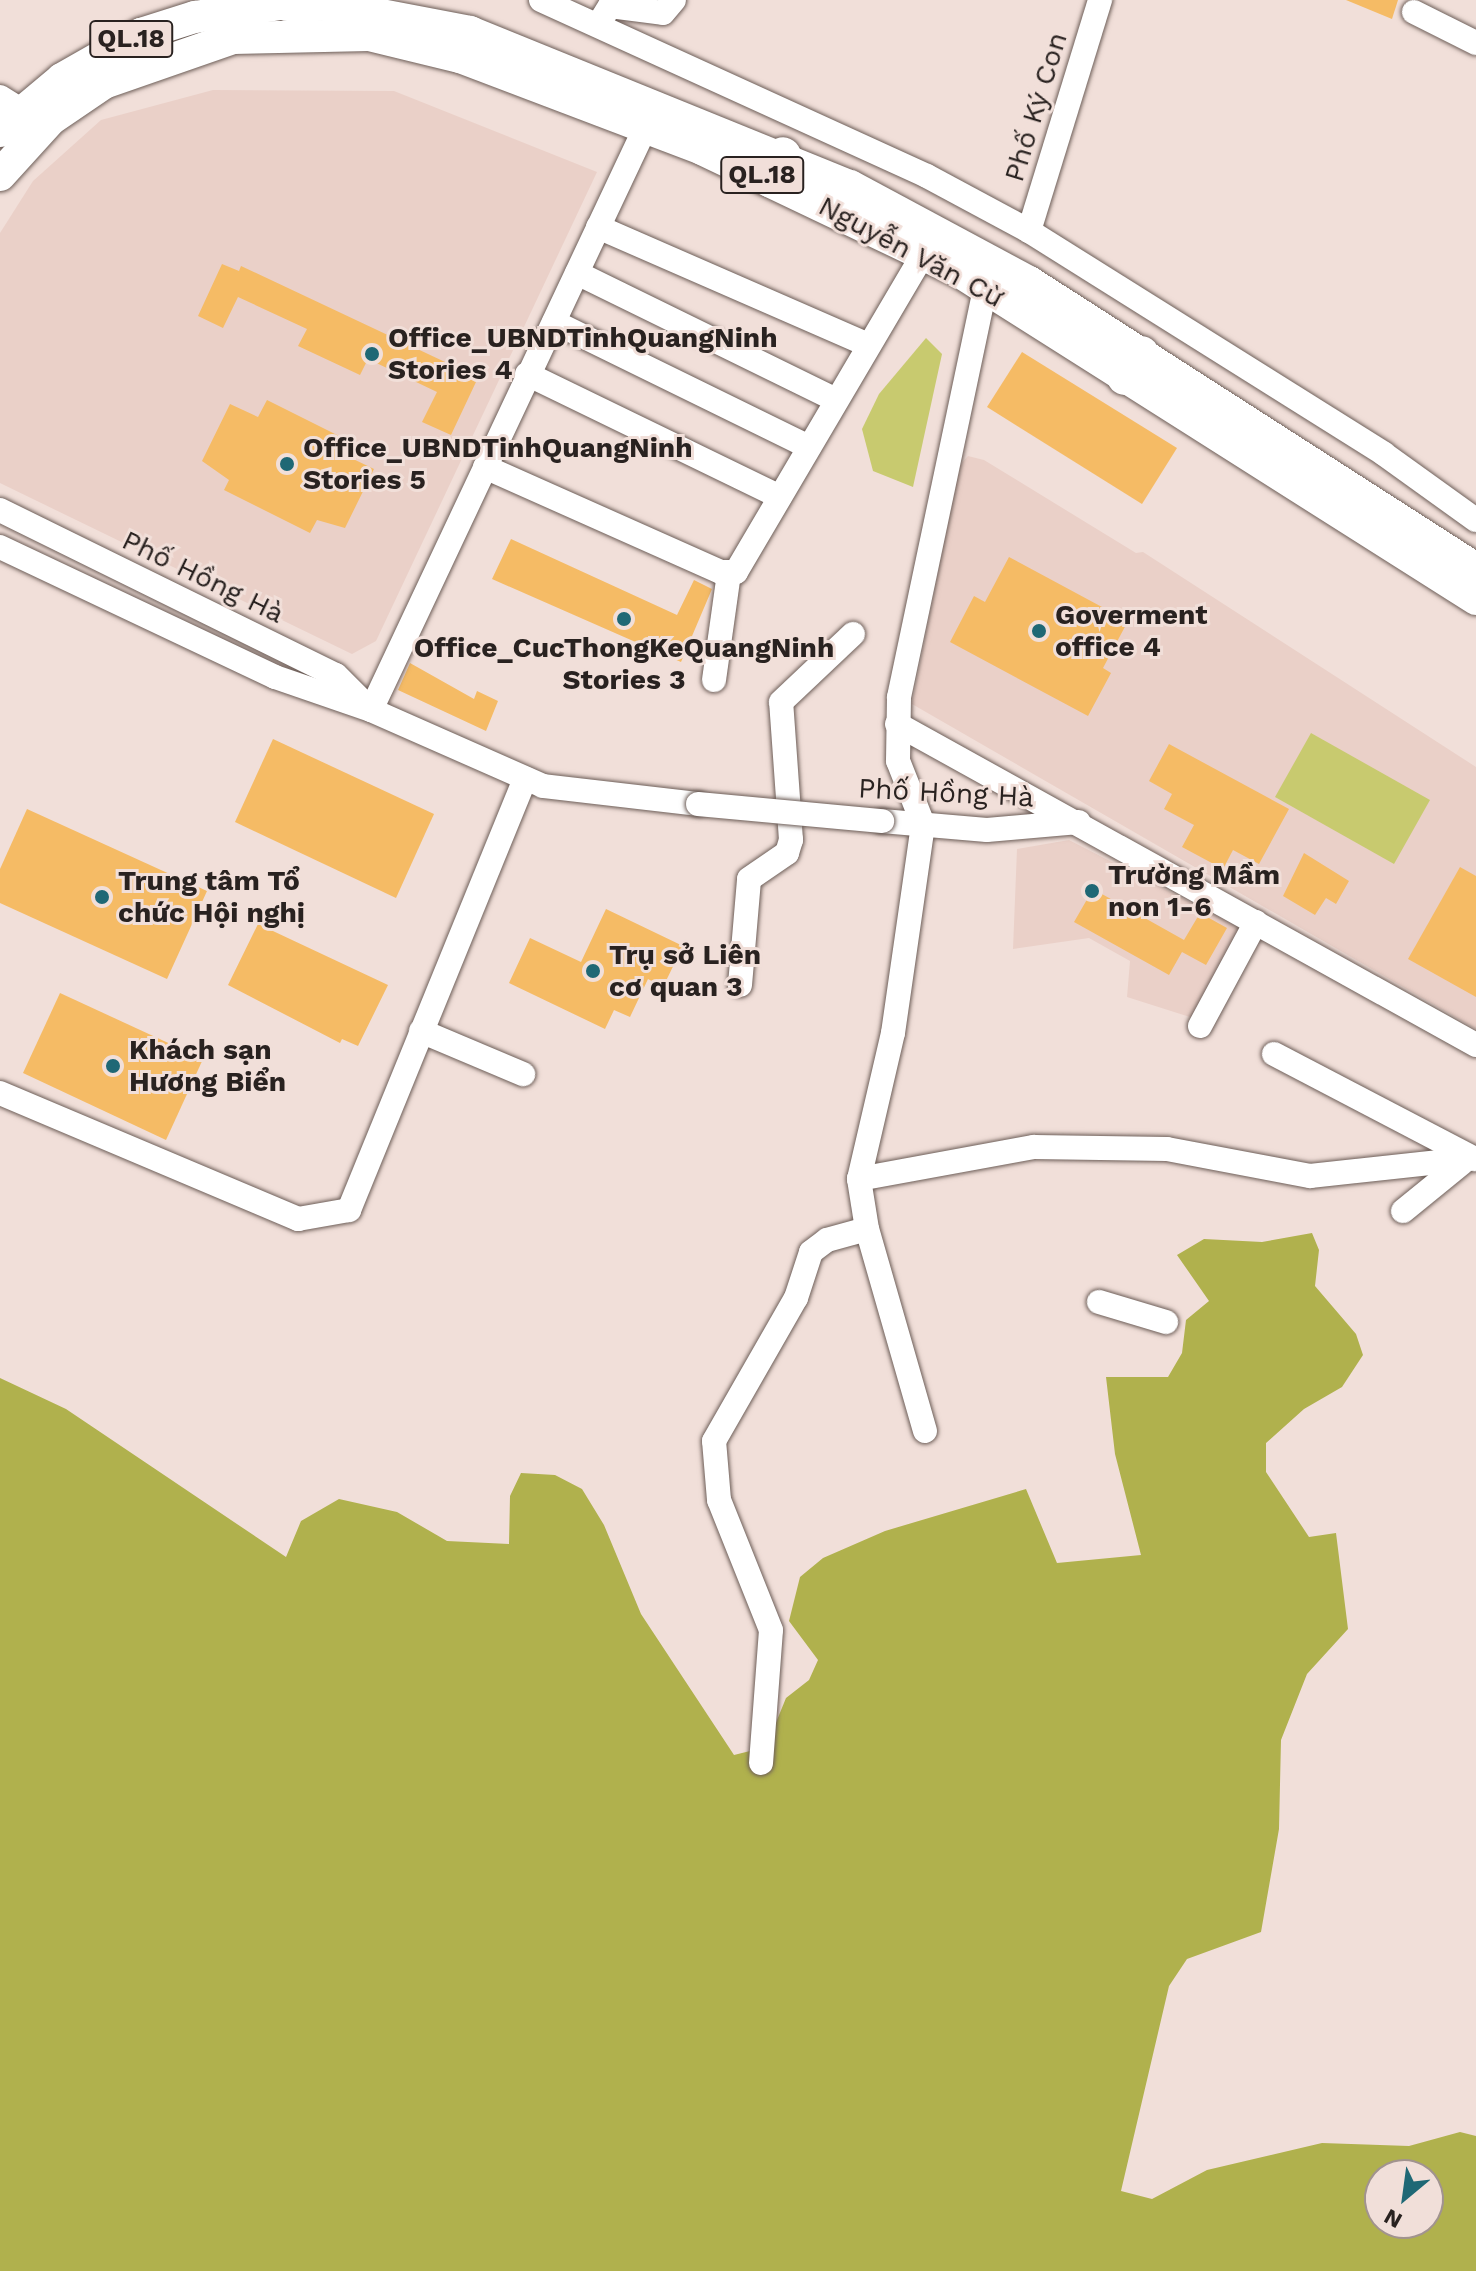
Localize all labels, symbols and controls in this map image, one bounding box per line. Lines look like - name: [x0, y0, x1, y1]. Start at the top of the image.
- road number: QL.18: [89, 17, 173, 61]
- street label: Phố Ký Con: [997, 28, 1075, 186]
- road number: QL.18: [720, 153, 804, 197]
- street label: Nguyễn Văn Cừ: [812, 189, 1010, 315]
- place label: Office_UBNDTinhQuangNinh Stories 4: [388, 321, 778, 387]
- marker: Office_UBNDTinhQuangNinh Stories 4: [363, 345, 381, 363]
- place label: Office_UBNDTinhQuangNinh Stories 5: [303, 431, 693, 497]
- marker: Office_UBNDTinhQuangNinh Stories 5: [278, 455, 296, 473]
- street label: Phố Hồng Hà: [117, 523, 289, 631]
- place label: Goverment office 4: [1055, 598, 1208, 664]
- marker: Office_CucThongKeQuangNinh Stories 3: [615, 610, 633, 628]
- marker: Goverment office 4: [1030, 622, 1048, 640]
- place label: Office_CucThongKeQuangNinh Stories 3: [414, 631, 834, 697]
- street label: Phố Hồng Hà: [857, 772, 1035, 814]
- place label: Trường Mầm non 1-6: [1108, 858, 1280, 924]
- place label: Trung tâm Tổ chức Hội nghị: [118, 864, 305, 930]
- marker: Trường Mầm non 1-6: [1083, 882, 1101, 900]
- marker: Trung tâm Tổ chức Hội nghị: [93, 888, 111, 906]
- place label: Trụ sở Liên cơ quan 3: [609, 938, 761, 1004]
- marker: Trụ sở Liên cơ quan 3: [584, 962, 602, 980]
- place label: Khách sạn Hương Biển: [129, 1033, 286, 1099]
- marker: Khách sạn Hương Biển: [104, 1057, 122, 1075]
- north arrow: [1364, 2159, 1444, 2239]
- text: N: [1380, 2204, 1406, 2234]

